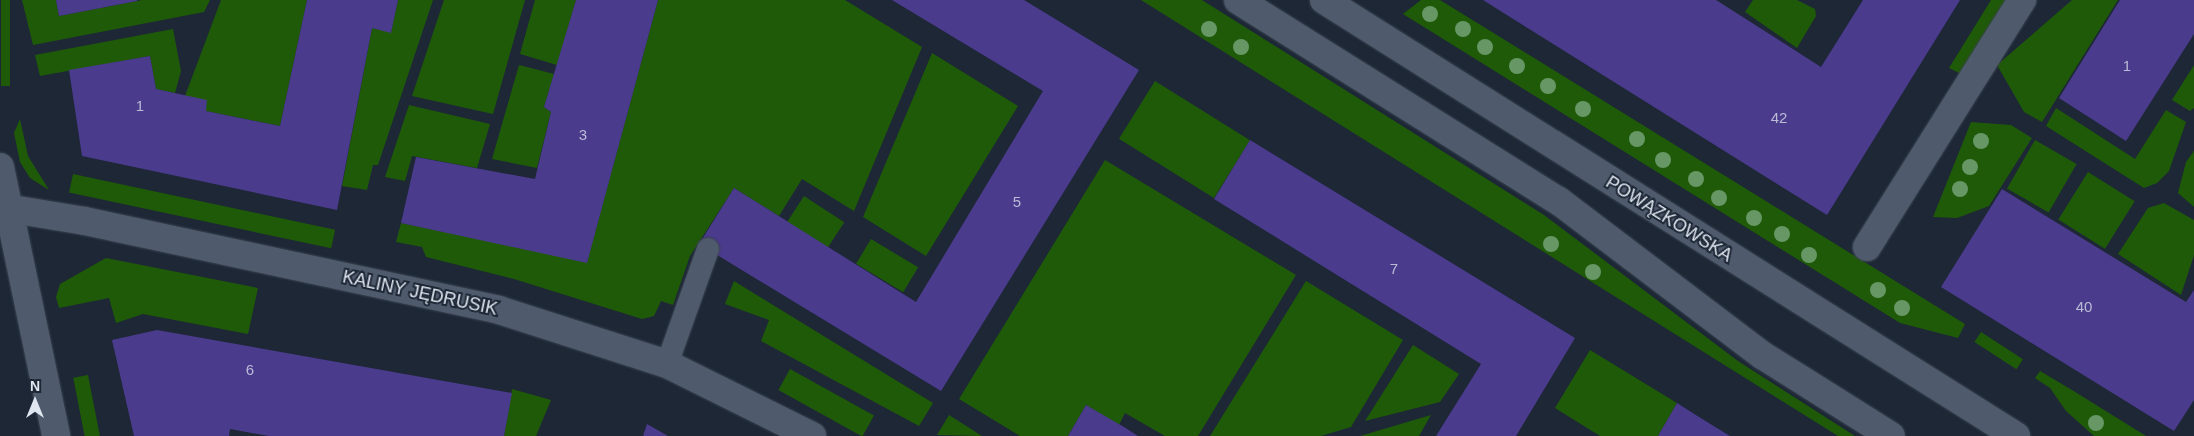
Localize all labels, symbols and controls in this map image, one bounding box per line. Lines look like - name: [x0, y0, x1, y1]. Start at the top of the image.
- house number: 1: [2123, 57, 2131, 75]
- house number: 1: [136, 97, 144, 115]
- house number: 42: [1771, 109, 1787, 127]
- house number: 3: [579, 126, 587, 144]
- street label: POWĄZKOWSKA: [1602, 171, 1736, 267]
- house number: 5: [1013, 193, 1021, 211]
- house number: 7: [1390, 260, 1398, 278]
- street label: KALINY JĘDRUSIK: [340, 266, 500, 320]
- house number: 40: [2076, 298, 2092, 316]
- house number: 6: [246, 361, 254, 379]
- north arrow: [10, 376, 60, 426]
- text: N: [30, 378, 40, 394]

